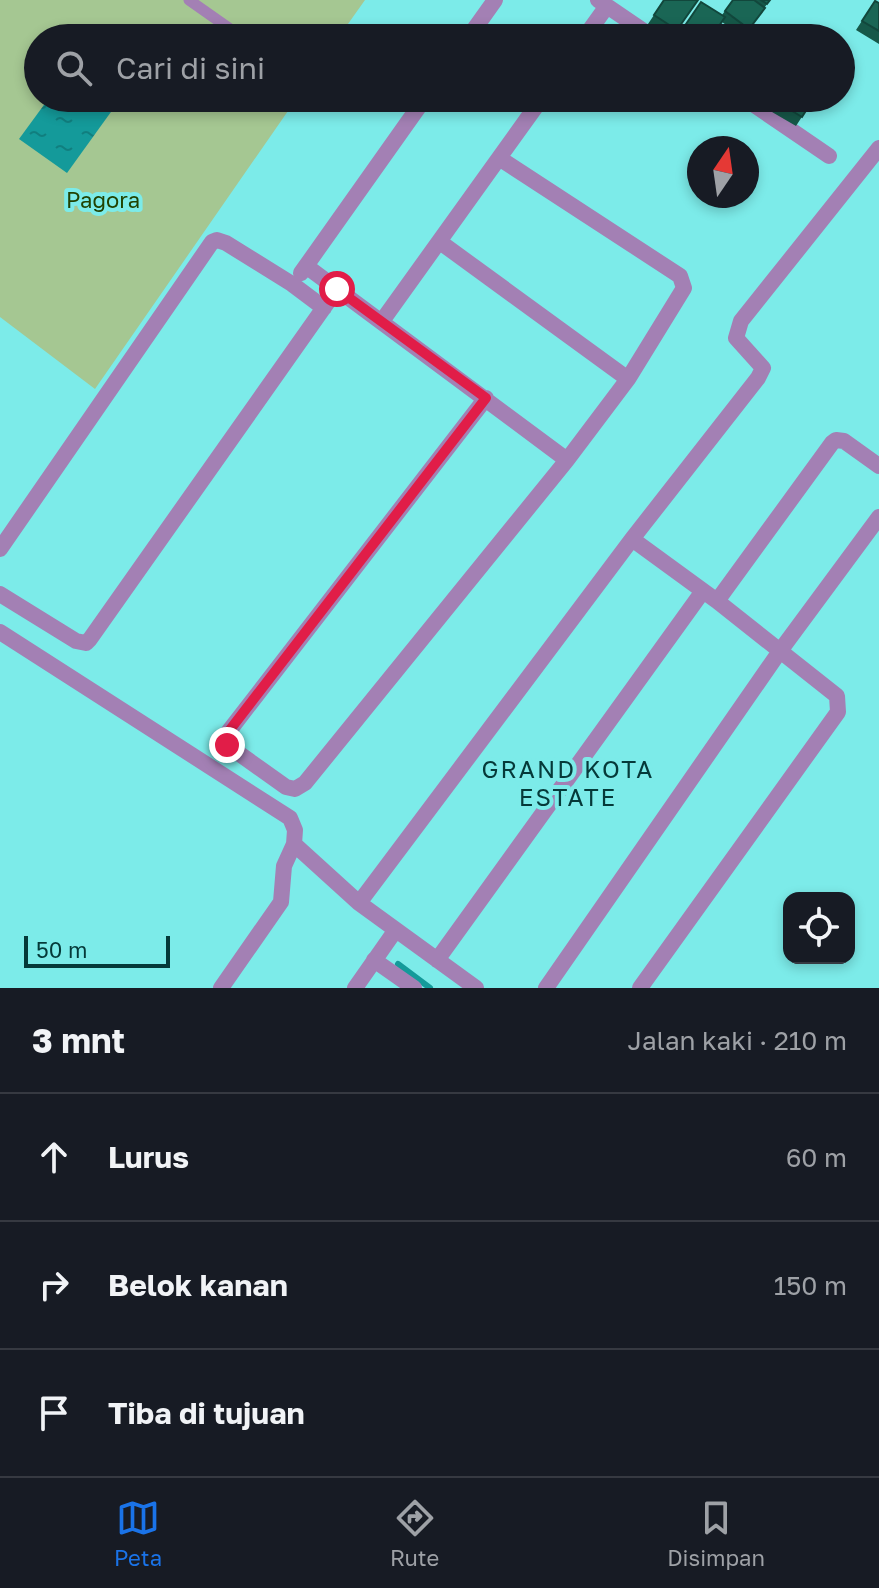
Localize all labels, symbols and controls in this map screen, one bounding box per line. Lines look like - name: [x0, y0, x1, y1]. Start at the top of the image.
- search box: [24, 24, 855, 112]
- icon: search: [52, 46, 96, 90]
- text: Cari di sini: [116, 50, 265, 86]
- north arrow: [687, 136, 759, 208]
- park label: Pagora: [66, 186, 140, 213]
- route start: [319, 271, 355, 307]
- route end: [209, 727, 245, 763]
- district label: GRAND KOTA ESTATE: [482, 754, 654, 811]
- map controls: [783, 892, 855, 964]
- button: locate: [783, 892, 855, 964]
- scale bar: [24, 932, 170, 968]
- text: 50 m: [36, 936, 87, 963]
- text: 3 mnt: [32, 1020, 125, 1060]
- text: Jalan kaki · 210 m: [627, 1025, 847, 1056]
- icon: ahead: [32, 1135, 76, 1179]
- text: Lurus: [108, 1139, 189, 1175]
- text: 60 m: [786, 1142, 847, 1173]
- icon: right: [32, 1263, 76, 1307]
- text: Belok kanan: [108, 1267, 288, 1303]
- text: 150 m: [774, 1270, 847, 1301]
- icon: arrive: [32, 1391, 76, 1435]
- text: Tiba di tujuan: [108, 1395, 305, 1431]
- tab: Peta: [114, 1496, 162, 1571]
- tab: Rute: [390, 1496, 439, 1571]
- tab: Disimpan: [667, 1496, 765, 1571]

